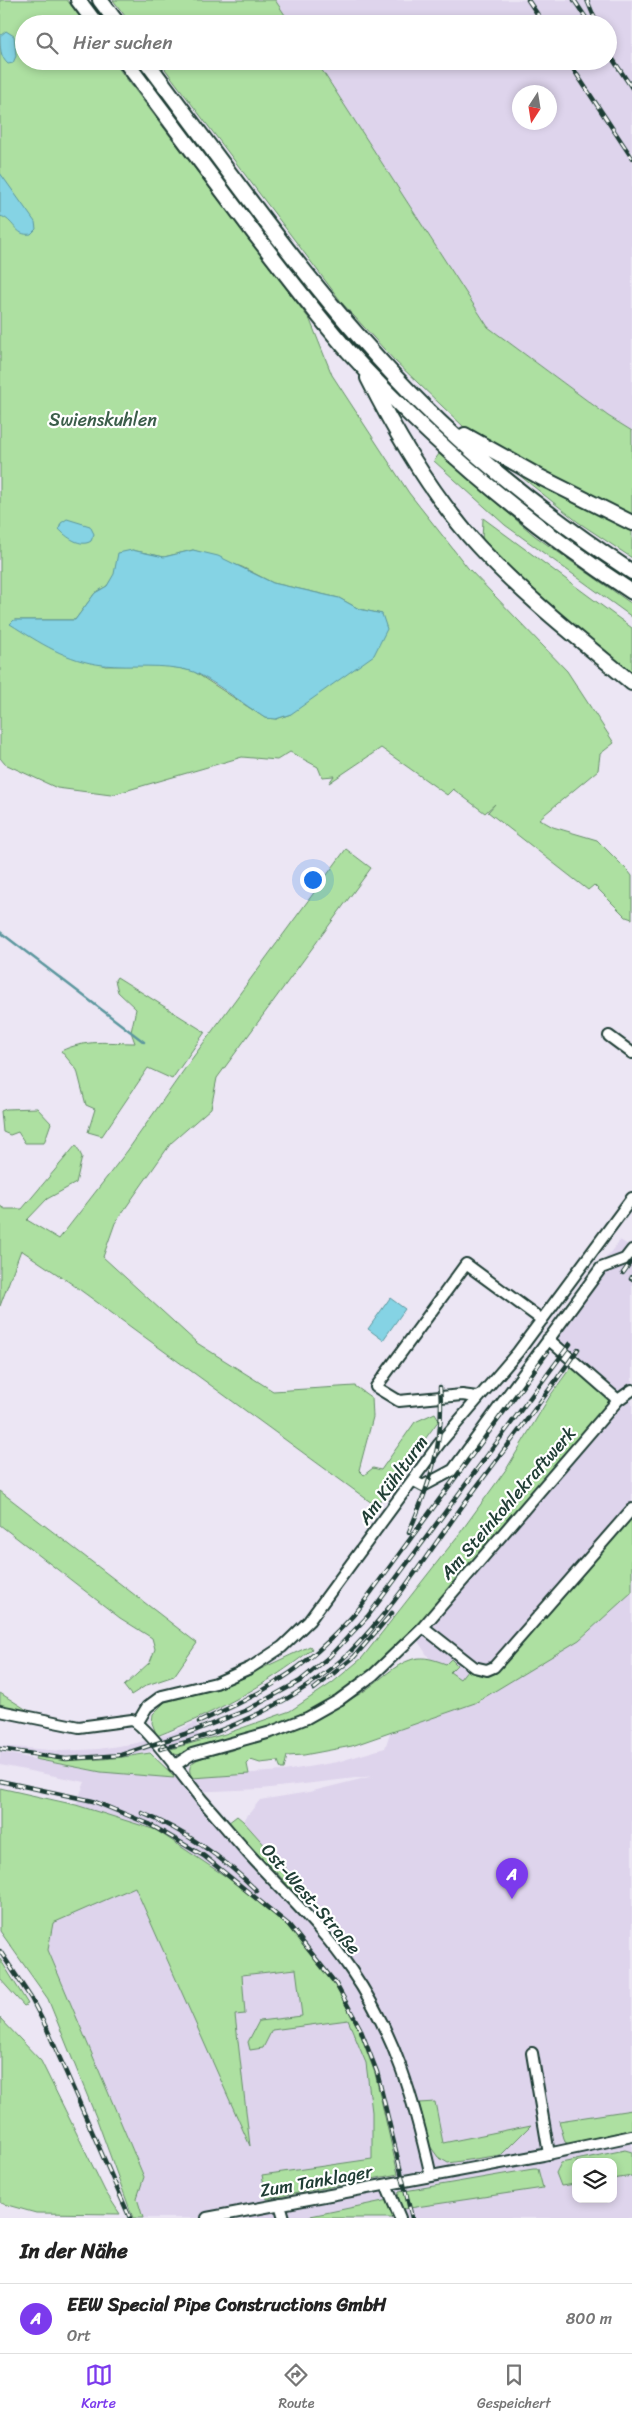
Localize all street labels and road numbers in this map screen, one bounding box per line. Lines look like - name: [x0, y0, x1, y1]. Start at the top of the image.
- street label: Am Steinkohlekraftwerk: [431, 1419, 584, 1588]
- street label: Am Kühlturm: [349, 1428, 437, 1532]
- street label: Ost-West-Straße: [253, 1836, 369, 1962]
- street label: Zum Tanklager: [257, 2155, 377, 2207]

